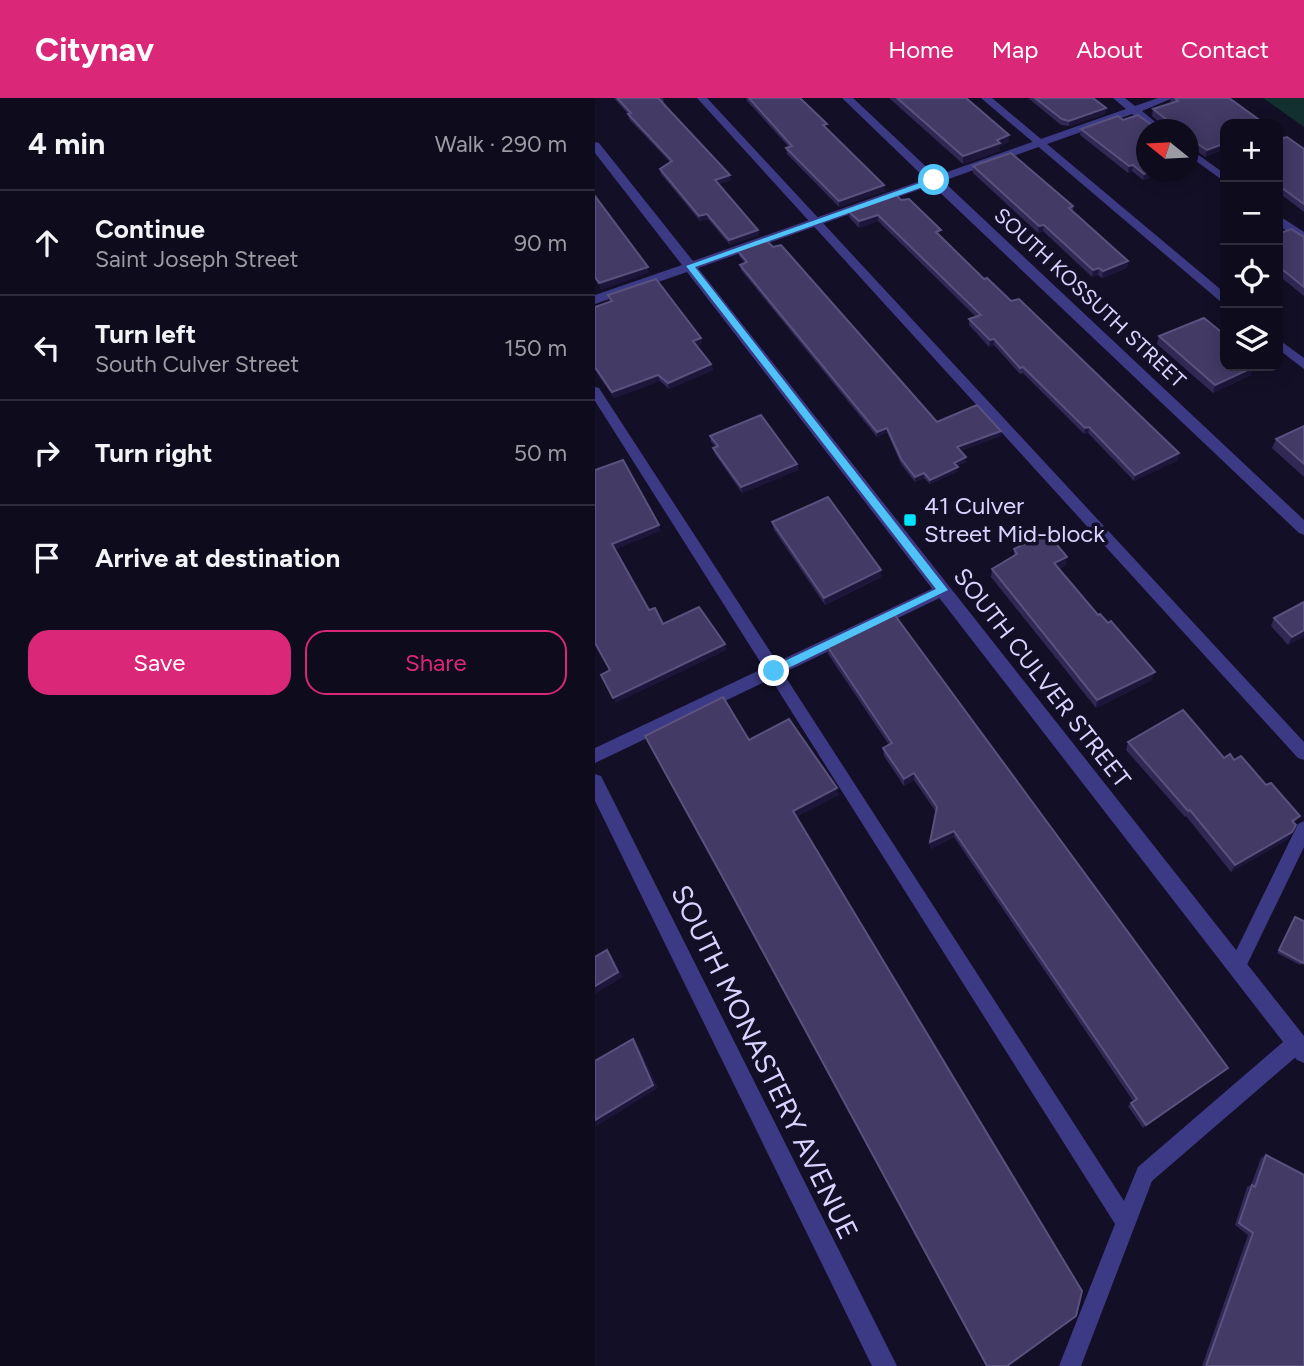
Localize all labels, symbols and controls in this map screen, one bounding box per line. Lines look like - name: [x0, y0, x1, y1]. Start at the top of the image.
- text: Citynav: [35, 30, 154, 69]
- text: Home: [888, 35, 954, 64]
- text: Map: [992, 35, 1038, 64]
- text: About: [1076, 35, 1143, 64]
- text: Contact: [1181, 35, 1269, 64]
- north arrow: [1136, 119, 1199, 182]
- map controls: [1220, 119, 1283, 371]
- button: +: [1220, 119, 1283, 182]
- text: 4 min: [28, 125, 105, 162]
- text: Walk · 290 m: [435, 130, 567, 158]
- route start: [918, 164, 949, 195]
- button: −: [1220, 182, 1283, 245]
- street label: SOUTH KOSSUTH STREET: [989, 202, 1192, 393]
- text: Continue: [95, 213, 205, 245]
- icon: ahead: [28, 224, 66, 262]
- text: 90 m: [514, 229, 567, 257]
- text: Saint Joseph Street: [95, 245, 298, 273]
- button: locate: [1220, 245, 1283, 308]
- button: layers: [1220, 308, 1283, 371]
- text: Turn left: [95, 318, 196, 350]
- icon: left: [28, 329, 66, 367]
- text: 150 m: [504, 334, 567, 362]
- text: South Culver Street: [95, 350, 299, 378]
- icon: right: [28, 434, 66, 472]
- text: Turn right: [95, 437, 212, 469]
- text: 50 m: [514, 439, 567, 467]
- place label: 41 Culver Street Mid-block: [924, 491, 1105, 548]
- marker: 41 Culver Street Mid-block: [902, 512, 918, 528]
- icon: arrive: [28, 539, 66, 577]
- text: Arrive at destination: [95, 542, 340, 574]
- street label: SOUTH CULVER STREET: [948, 562, 1137, 793]
- button: Save: [28, 630, 291, 695]
- button: Share: [305, 630, 567, 695]
- route end: [758, 655, 789, 686]
- street label: SOUTH MONASTERY AVENUE: [664, 879, 866, 1245]

